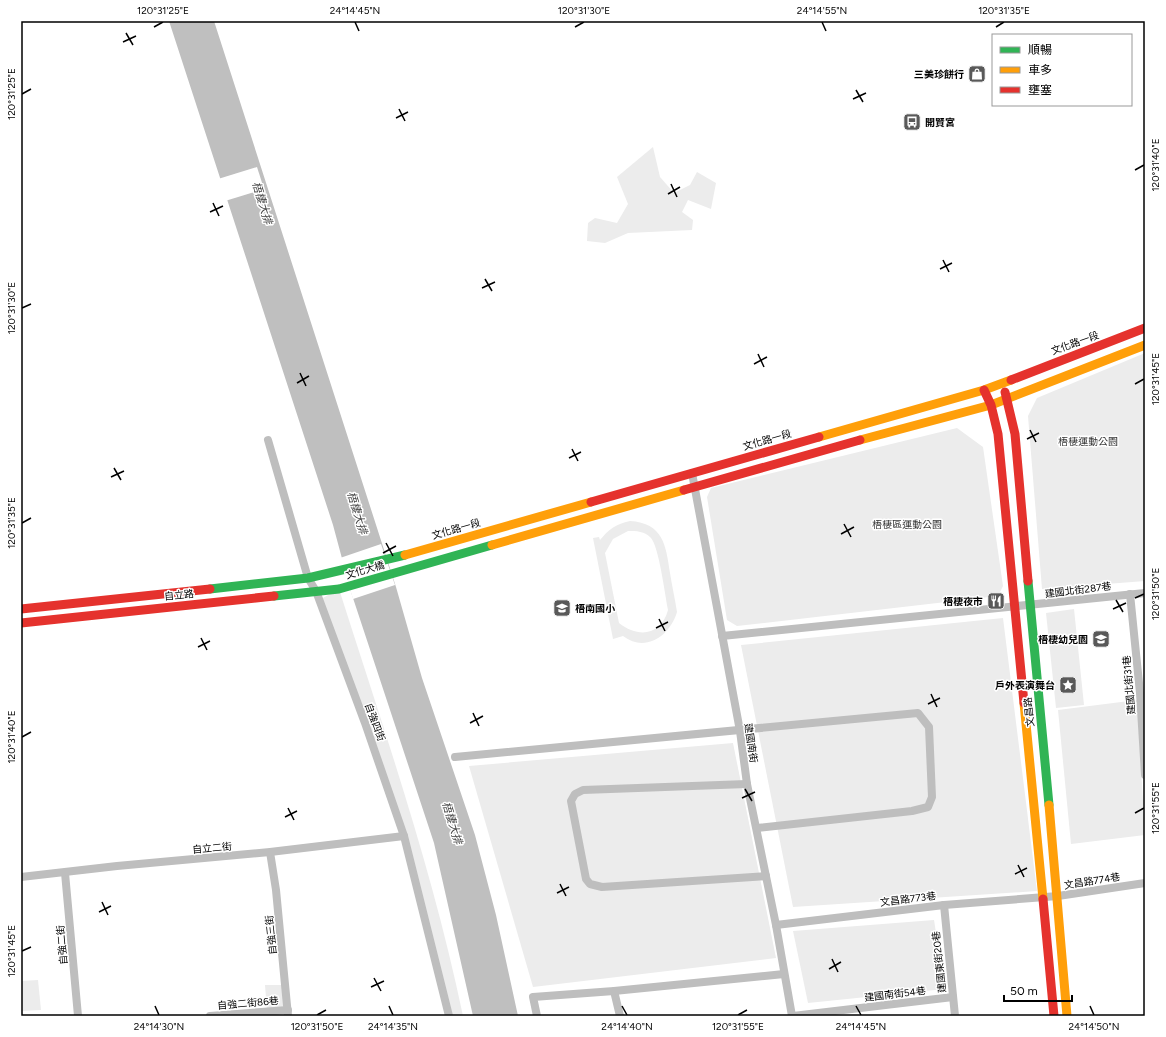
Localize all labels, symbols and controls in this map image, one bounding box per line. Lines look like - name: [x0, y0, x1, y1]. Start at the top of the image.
- text: 120°31'25"E: [137, 4, 189, 17]
- text: 24°14'45"N: [330, 4, 380, 17]
- text: 120°31'30"E: [558, 4, 610, 17]
- text: 24°14'55"N: [797, 4, 847, 17]
- text: 120°31'35"E: [978, 4, 1030, 17]
- legend: [992, 34, 1132, 106]
- text: 順暢: [1028, 43, 1052, 57]
- text: 車多: [1028, 63, 1052, 77]
- shop icon: 三美珍餅行: [967, 64, 987, 84]
- text: 120°31'25"E: [5, 68, 18, 120]
- place label: 三美珍餅行: [914, 68, 964, 81]
- text: 壅塞: [1028, 83, 1052, 97]
- bus stop icon: 開賢宮: [902, 112, 922, 132]
- place label: 開賢宮: [925, 116, 955, 129]
- text: 120°31'40"E: [1149, 138, 1162, 192]
- water label: 梧棲大排: [249, 180, 275, 228]
- text: 120°31'30"E: [5, 282, 18, 334]
- street label: 文化路一段: [1049, 328, 1101, 358]
- text: 120°31'45"E: [1149, 353, 1162, 405]
- street label: 文化路一段: [741, 427, 793, 453]
- park label: 梧棲運動公園: [1058, 435, 1118, 448]
- water label: 梧棲大排: [344, 490, 370, 538]
- text: 120°31'35"E: [5, 497, 18, 549]
- street label: 文化路一段: [430, 516, 482, 542]
- park label: 梧棲區運動公園: [872, 518, 942, 531]
- street label: 文化大橋: [344, 558, 386, 582]
- text: 120°31'50"E: [1149, 568, 1162, 620]
- street label: 建國北街287巷: [1044, 579, 1112, 601]
- street label: 自立路: [163, 587, 195, 603]
- restaurant icon: 梧棲夜市: [986, 591, 1006, 611]
- place label: 梧棲夜市: [943, 595, 983, 608]
- school or university icon: 梧南國小: [552, 598, 572, 618]
- place label: 梧南國小: [575, 602, 616, 615]
- school or university icon: 梧棲幼兒園: [1091, 629, 1111, 649]
- place label: 梧棲幼兒園: [1038, 633, 1088, 646]
- street label: 建國北街31巷: [1120, 655, 1138, 715]
- place icon: 戶外表演舞台: [1058, 675, 1078, 695]
- place label: 戶外表演舞台: [995, 679, 1055, 692]
- street label: 文昌路: [1021, 696, 1037, 728]
- street label: 自強四街: [362, 701, 388, 743]
- text: 120°31'40"E: [5, 710, 18, 764]
- street label: 建國南街: [741, 722, 761, 764]
- text: 120°31'55"E: [1149, 782, 1162, 834]
- water label: 梧棲大排: [439, 800, 465, 848]
- street label: 自立二街: [192, 840, 232, 856]
- street label: 文昌路774巷: [1063, 870, 1121, 892]
- street label: 文昌路773巷: [879, 889, 937, 909]
- street label: 自強三街: [262, 914, 280, 956]
- text: 120°31'45"E: [5, 925, 18, 977]
- street label: 自強二街: [54, 925, 70, 965]
- street label: 建國東街20巷: [929, 930, 949, 994]
- scale bar: [1004, 977, 1072, 1003]
- street label: 建國南街54巷: [863, 984, 927, 1004]
- text: 50 m: [1010, 984, 1038, 998]
- street label: 自強二街86巷: [217, 994, 279, 1012]
- text: 24°14'30"N: [134, 1020, 184, 1033]
- text: 120°31'50"E: [291, 1020, 343, 1033]
- text: 24°14'35"N: [368, 1020, 418, 1033]
- text: 24°14'40"N: [601, 1020, 653, 1033]
- text: 120°31'55"E: [712, 1020, 764, 1033]
- text: 24°14'45"N: [836, 1020, 886, 1033]
- text: 24°14'50"N: [1069, 1020, 1119, 1033]

